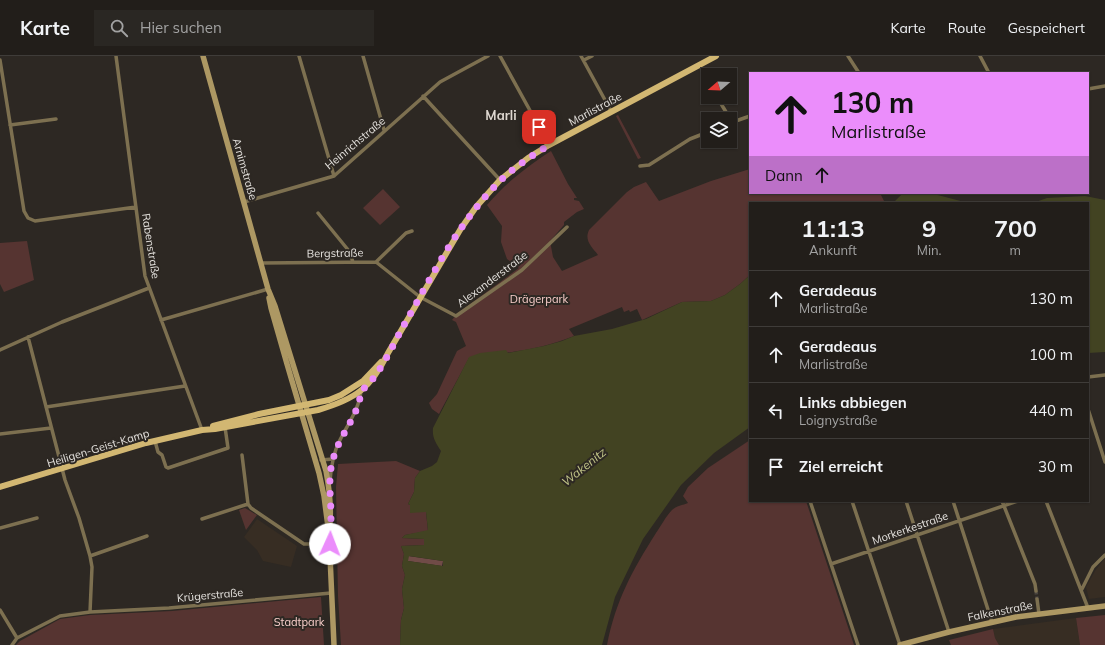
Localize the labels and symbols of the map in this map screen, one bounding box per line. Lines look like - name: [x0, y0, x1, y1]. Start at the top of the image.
- north arrow: [701, 68, 737, 104]
- street label: Marlistraße: [566, 89, 624, 129]
- district label: Marli: [485, 107, 517, 123]
- pin: [522, 110, 556, 144]
- street label: Heinrichstraße: [322, 114, 388, 172]
- street label: Arnimstraße: [230, 137, 260, 201]
- street label: Rabenstraße: [139, 212, 163, 280]
- street label: Bergstraße: [306, 246, 364, 260]
- street label: Alexanderstraße: [454, 248, 530, 310]
- park label: Drägerpark: [510, 292, 568, 306]
- street label: Heiligen-Geist-Kamp: [45, 426, 151, 470]
- water label: Wakenitz: [558, 444, 609, 489]
- street label: Morkerkestraße: [870, 508, 950, 548]
- position arrow: [309, 523, 351, 565]
- street label: Krügerstraße: [176, 585, 244, 605]
- street label: Falkenstraße: [966, 598, 1034, 624]
- park label: Stadtpark: [274, 615, 325, 629]

